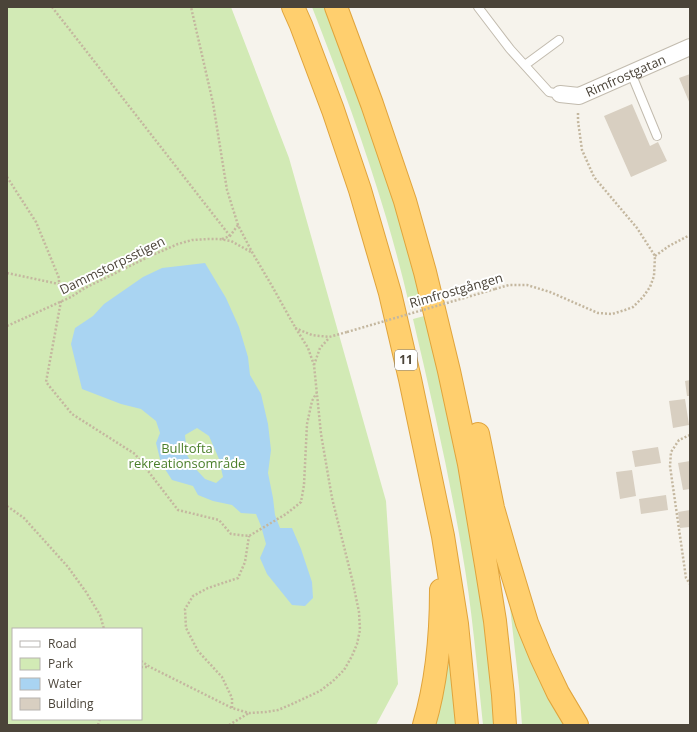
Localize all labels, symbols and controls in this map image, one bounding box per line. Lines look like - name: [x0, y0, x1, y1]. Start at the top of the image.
- street label: Rimfrostgatan: [583, 50, 668, 101]
- street label: Dammstorpsstigen: [56, 232, 168, 298]
- street label: Rimfrostgången: [407, 268, 505, 312]
- road number: 11: [395, 350, 417, 370]
- park label: Bulltofta rekreationsområde: [129, 439, 245, 472]
- legend: [12, 628, 142, 720]
- text: Road: [48, 635, 77, 652]
- text: Park: [48, 655, 74, 672]
- text: Water: [48, 675, 82, 692]
- text: Building: [48, 695, 94, 712]

